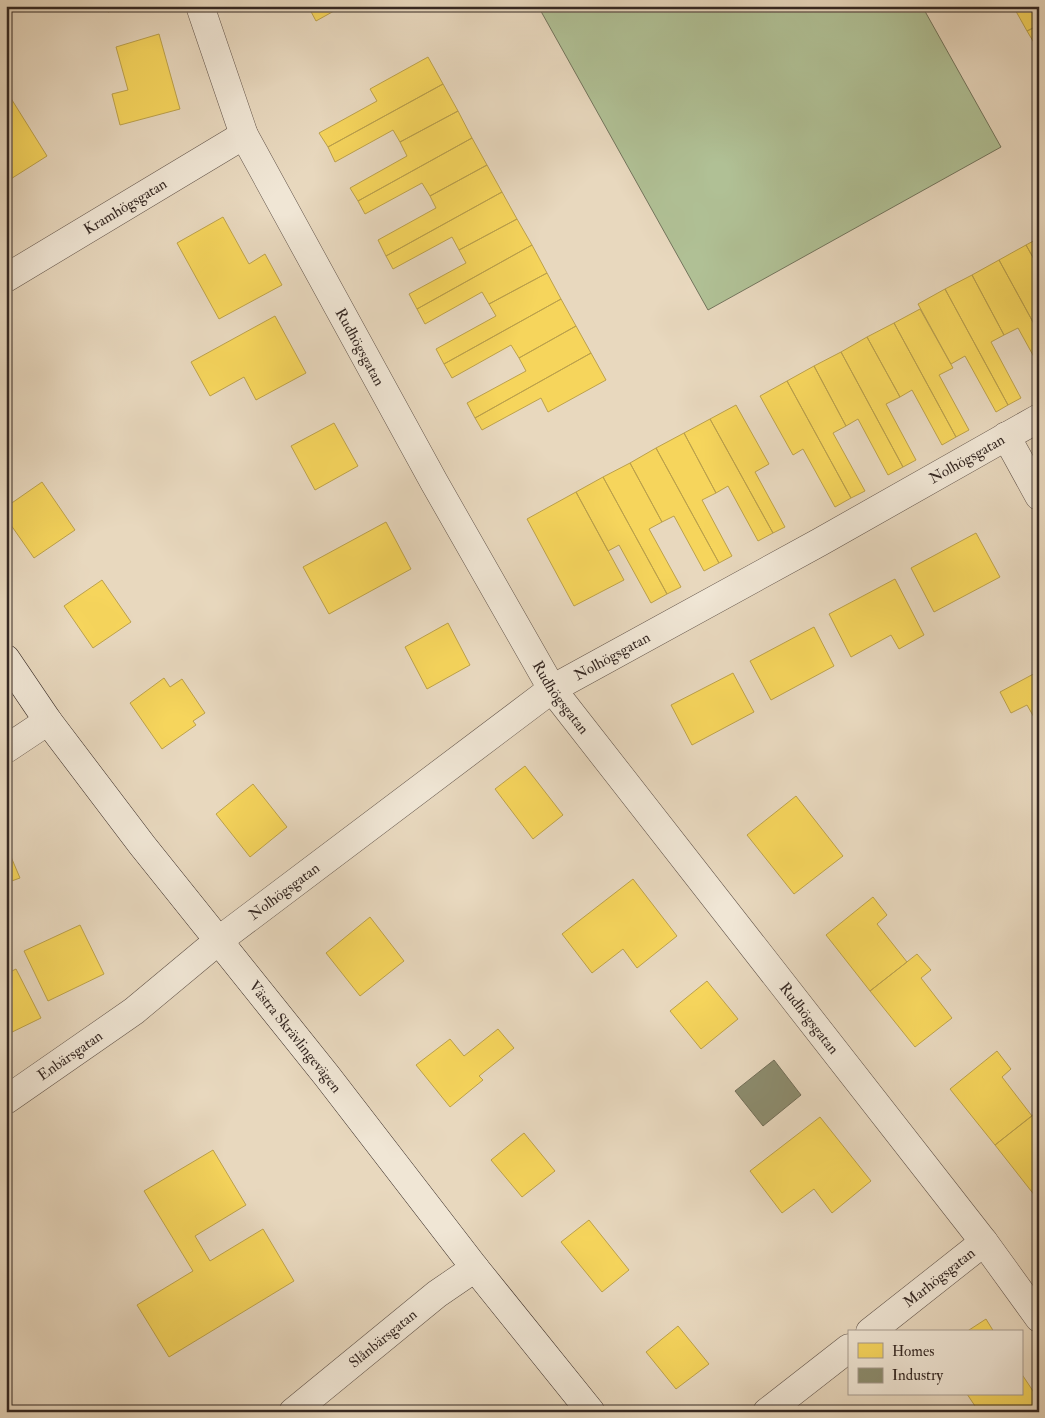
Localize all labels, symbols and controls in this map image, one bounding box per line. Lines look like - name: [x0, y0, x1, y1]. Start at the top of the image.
- street label: Kramhögsgatan: [80, 174, 171, 239]
- street label: Rudhögsgatan: [331, 305, 389, 389]
- street label: Nolhögsgatan: [926, 430, 1008, 488]
- street label: Nolhögsgatan: [570, 627, 654, 685]
- street label: Rudhögsgatan: [528, 657, 593, 738]
- street label: Nolhögsgatan: [245, 858, 324, 924]
- street label: Västra Skrävlingevägen: [245, 977, 346, 1097]
- street label: Rudhögsgatan: [775, 979, 843, 1058]
- street label: Enbärsgatan: [34, 1026, 107, 1085]
- street label: Marhögsgatan: [899, 1243, 979, 1312]
- street label: Slånbärsgatan: [345, 1305, 421, 1372]
- legend: [848, 1330, 1022, 1396]
- text: Homes: [892, 1342, 934, 1361]
- text: Industry: [892, 1366, 943, 1385]

